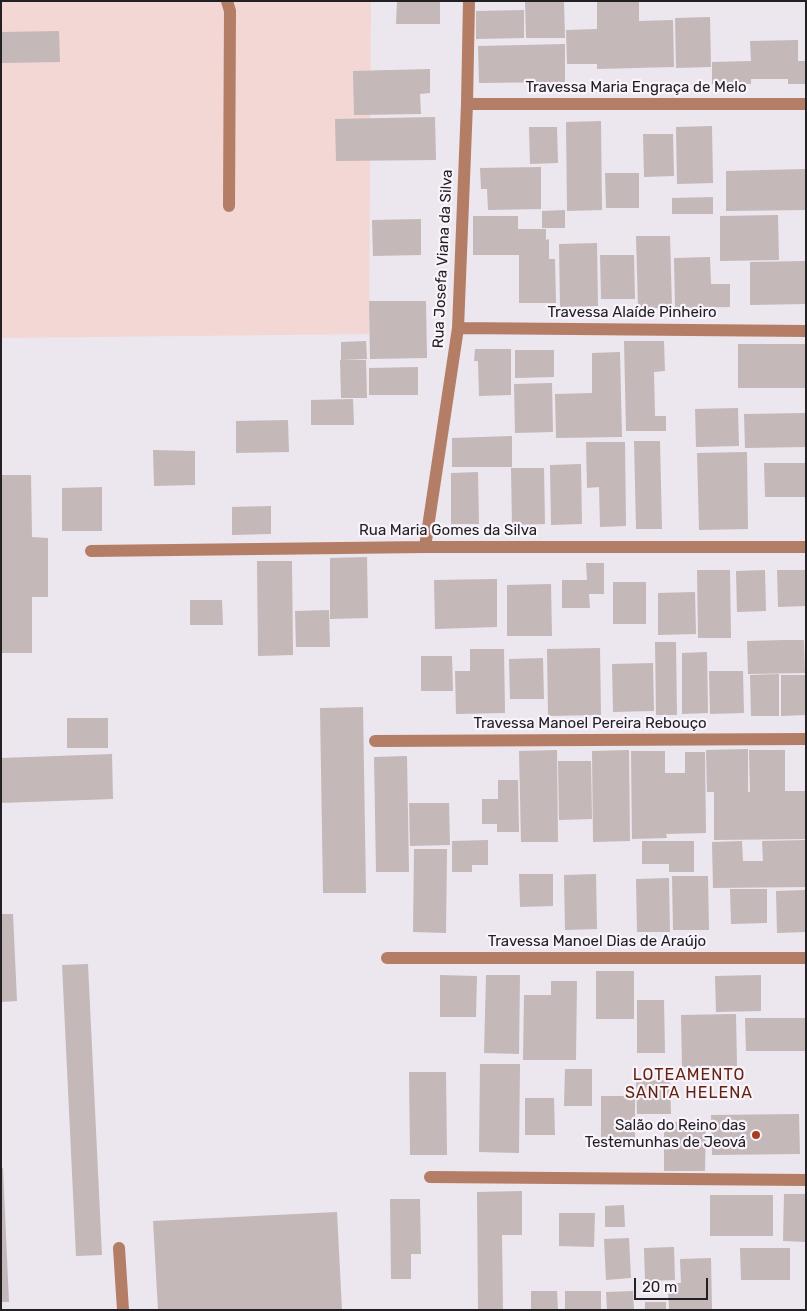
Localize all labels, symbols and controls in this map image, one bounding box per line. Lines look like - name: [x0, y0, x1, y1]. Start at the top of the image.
- street label: Travessa Maria Engraça de Melo: [525, 79, 747, 97]
- street label: Rua Josefa Viana da Silva: [429, 169, 457, 349]
- street label: Travessa Alaíde Pinheiro: [547, 304, 717, 322]
- street label: Rua Maria Gomes da Silva: [359, 522, 537, 540]
- street label: Travessa Manoel Pereira Rebouço: [473, 715, 707, 733]
- street label: Travessa Manoel Dias de Araújo: [488, 933, 706, 951]
- district label: LOTEAMENTO SANTA HELENA: [623, 1065, 755, 1103]
- place label: Salão do Reino das Testemunhas de Jeová: [585, 1117, 746, 1152]
- marker: Salão do Reino das Testemunhas de Jeová: [750, 1129, 762, 1141]
- scale bar: [637, 1268, 711, 1300]
- text: 20 m: [642, 1278, 677, 1296]

